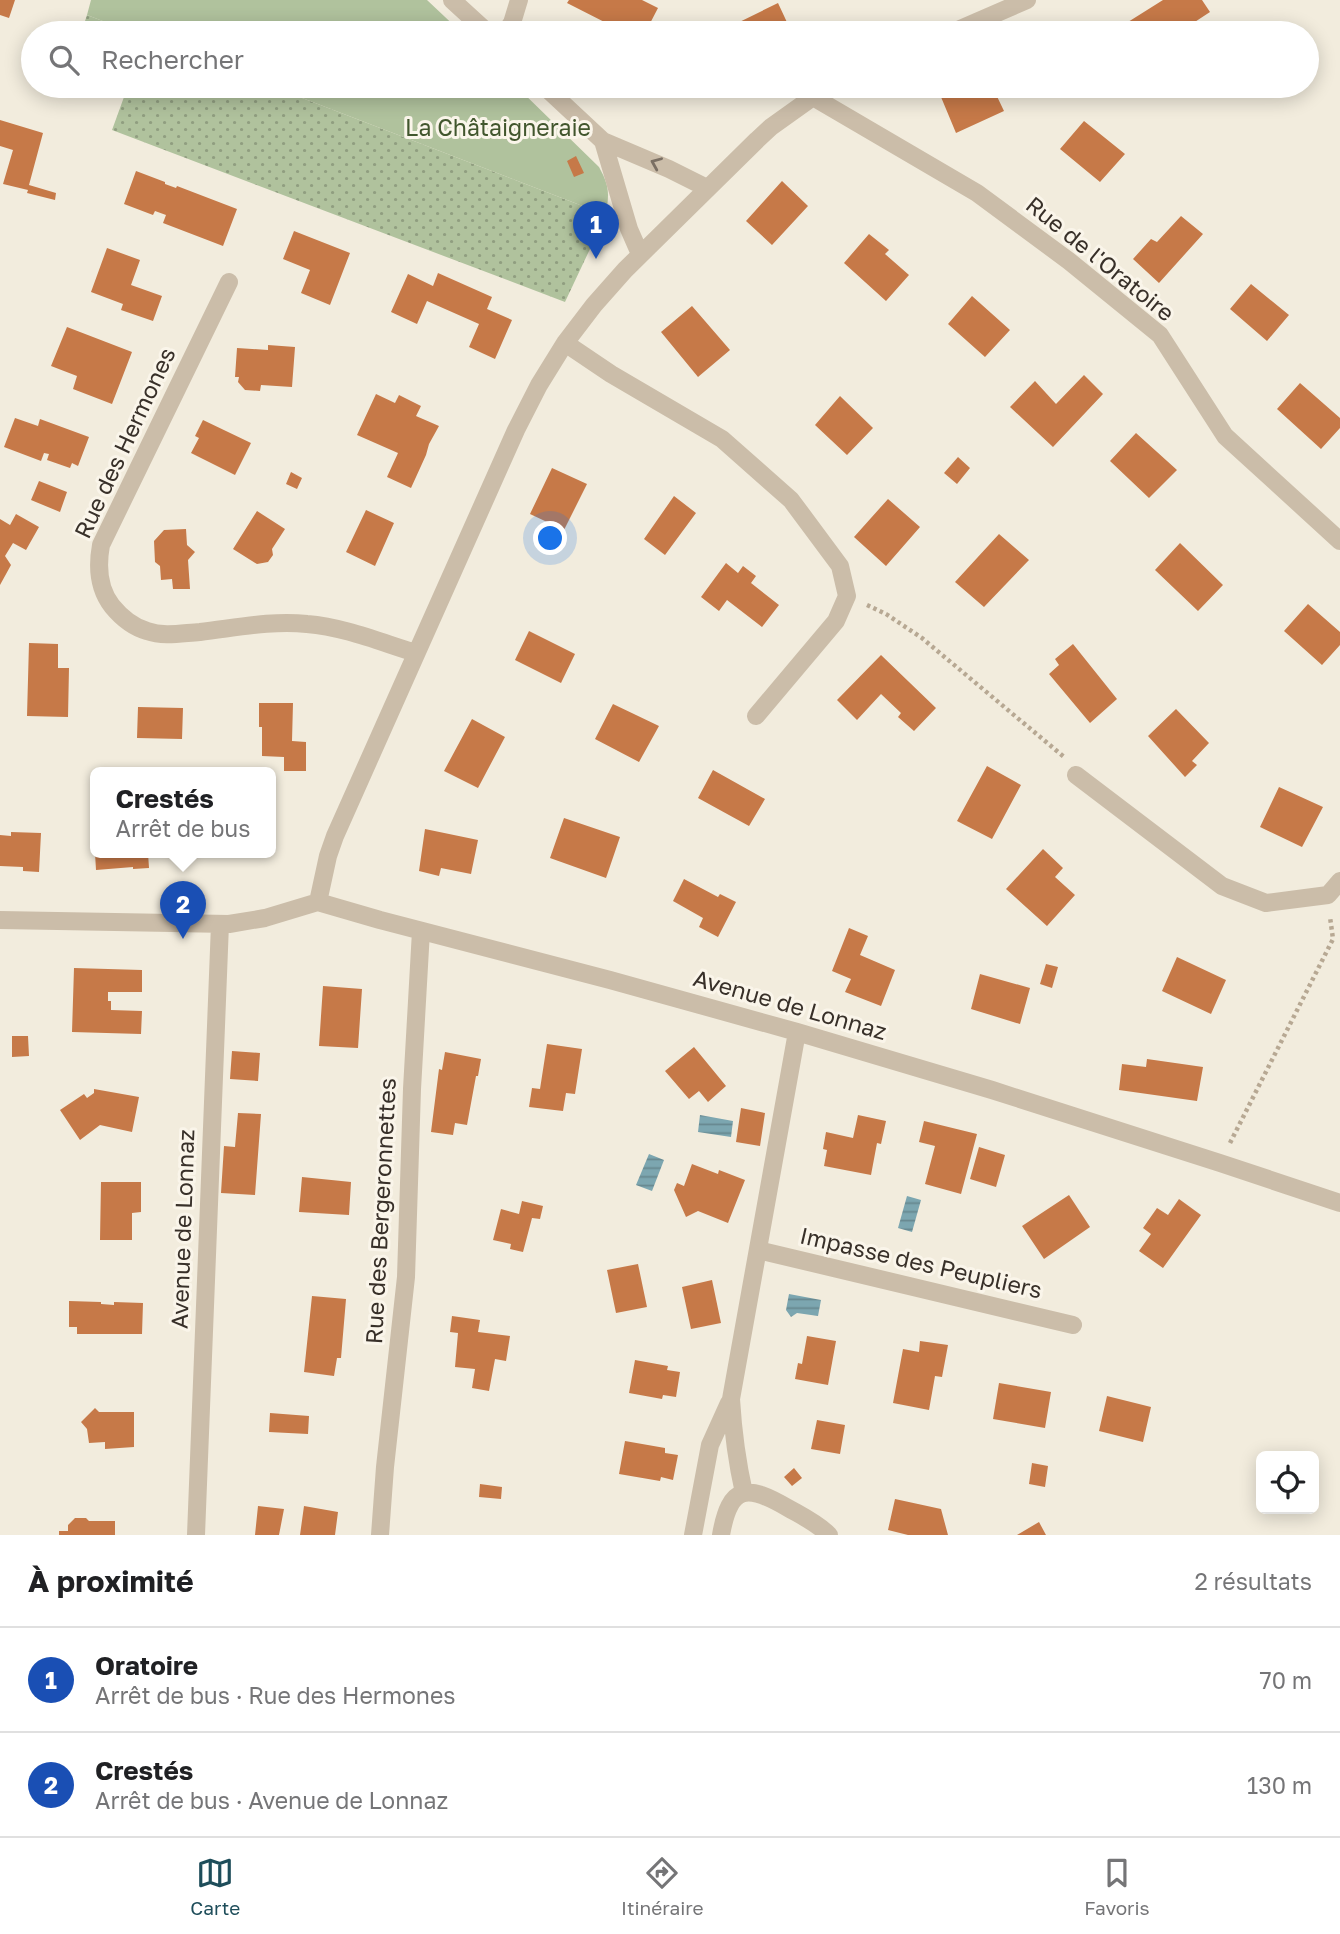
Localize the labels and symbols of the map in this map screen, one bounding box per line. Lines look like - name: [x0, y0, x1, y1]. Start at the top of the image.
- park label: La Châtaigneraie: [405, 113, 591, 141]
- one-way arrow: [651, 157, 663, 171]
- street label: Rue de l'Oratoire: [1021, 190, 1180, 327]
- pin: 1: [573, 201, 619, 259]
- street label: Rue des Hermones: [68, 343, 181, 542]
- your location: [533, 521, 567, 555]
- pin: 2: [160, 881, 206, 939]
- street label: Avenue de Lonnaz: [690, 963, 890, 1045]
- street label: Rue des Bergeronnettes: [359, 1077, 401, 1345]
- street label: Avenue de Lonnaz: [165, 1129, 199, 1329]
- street label: Impasse des Peupliers: [797, 1221, 1045, 1304]

